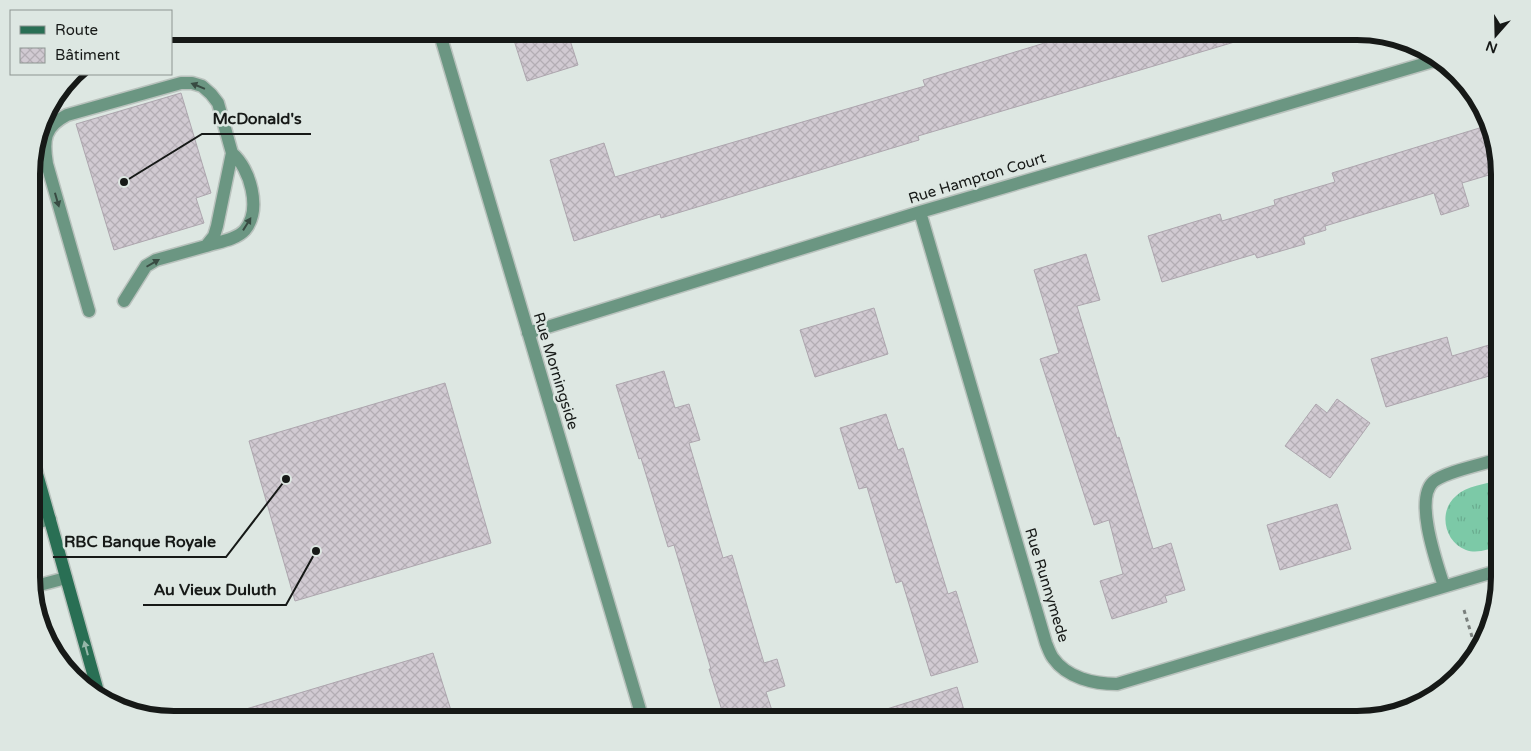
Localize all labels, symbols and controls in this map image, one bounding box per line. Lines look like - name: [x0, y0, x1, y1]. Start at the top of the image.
- legend: [10, 10, 172, 75]
- north arrow: [1471, 10, 1521, 60]
- text: Route: [55, 21, 98, 39]
- text: N: [1484, 37, 1500, 57]
- text: Bâtiment: [55, 46, 120, 64]
- one-way arrow: [190, 82, 205, 90]
- callout: McDonald's: [202, 103, 311, 134]
- text: McDonald's: [212, 109, 302, 129]
- street label: Rue Hampton Court: [906, 148, 1048, 207]
- one-way arrow: [53, 192, 61, 207]
- one-way arrow: [242, 218, 251, 231]
- one-way arrow: [146, 259, 161, 267]
- street label: Rue Morningside: [530, 310, 582, 432]
- callout: RBC Banque Royale: [53, 526, 226, 557]
- street label: Rue Runnymede: [1021, 526, 1073, 644]
- text: RBC Banque Royale: [64, 532, 216, 552]
- callout: Au Vieux Duluth: [143, 574, 286, 605]
- text: Au Vieux Duluth: [153, 580, 277, 600]
- one-way arrow: [82, 640, 90, 655]

